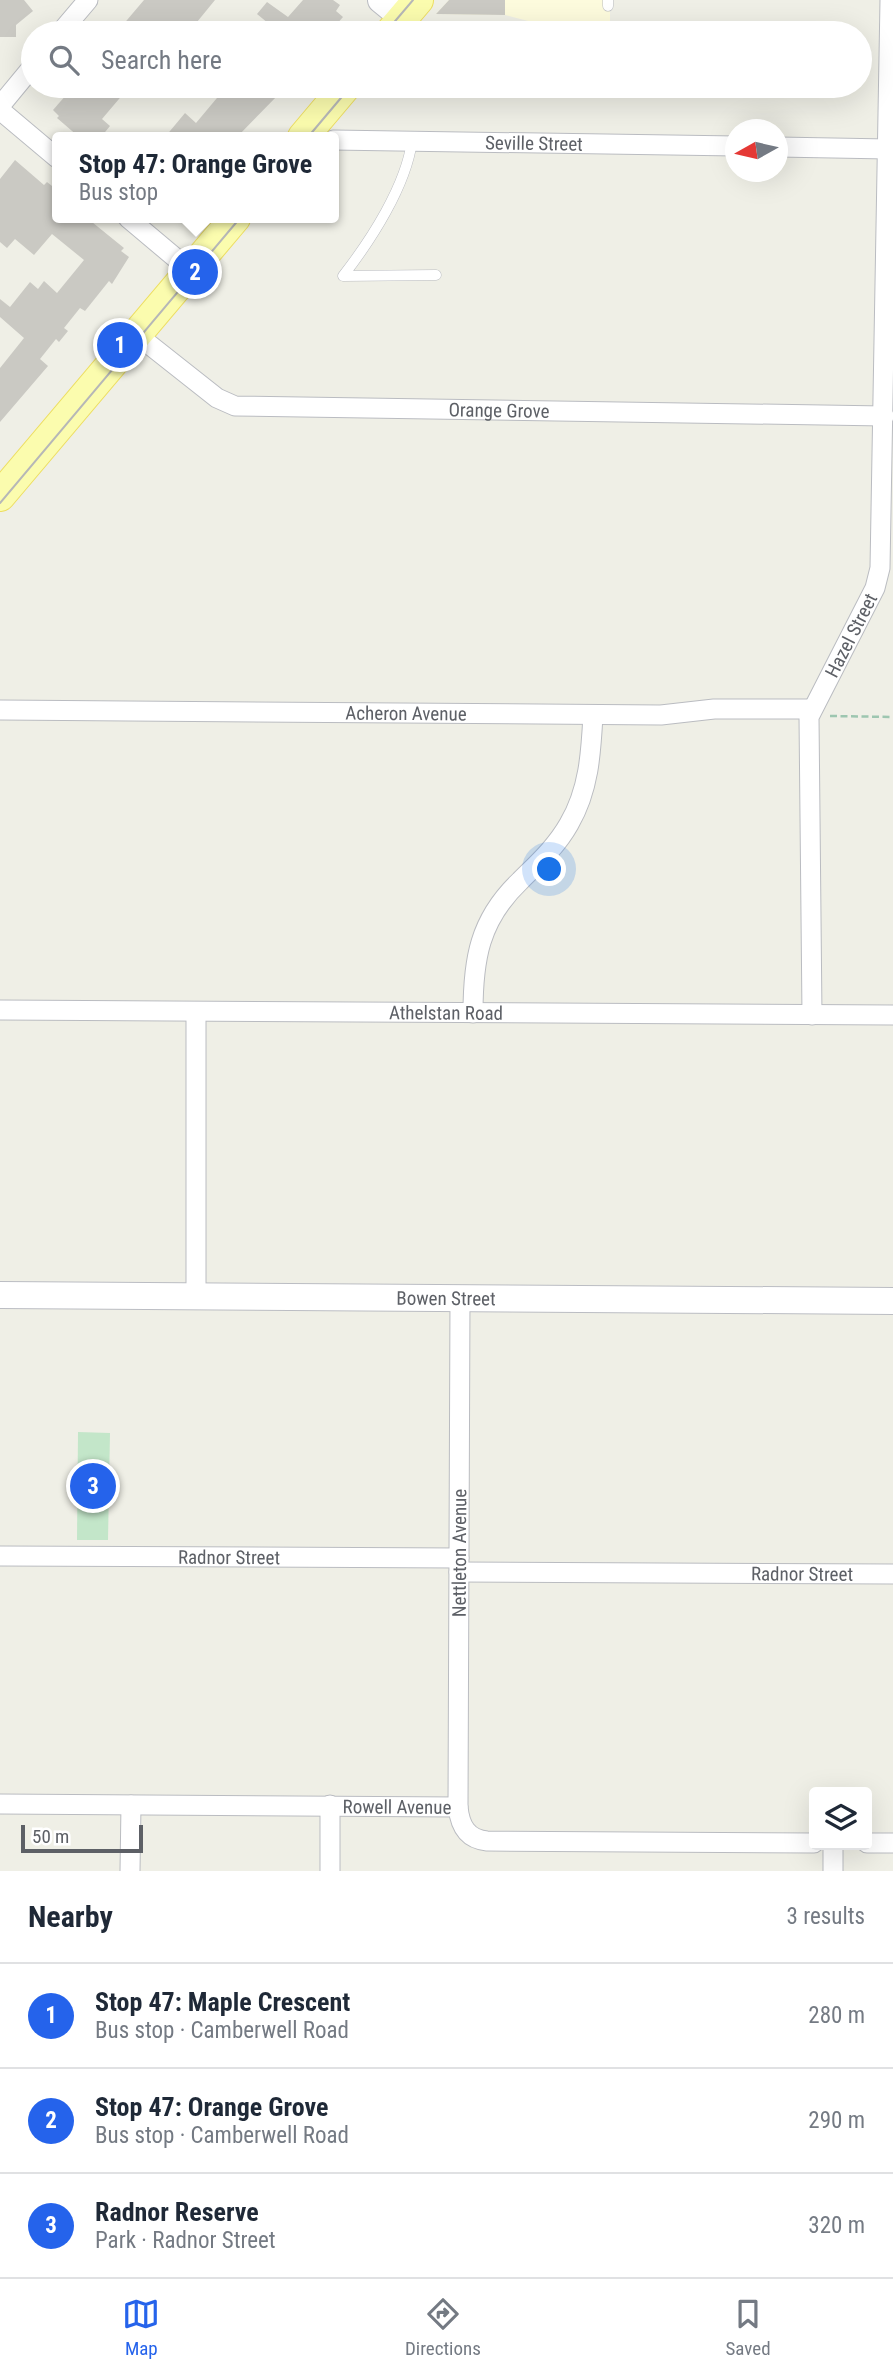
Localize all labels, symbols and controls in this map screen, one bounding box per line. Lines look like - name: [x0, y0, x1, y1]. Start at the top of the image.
- search box: [21, 21, 872, 98]
- icon: search: [45, 41, 83, 79]
- text: Search here: [101, 45, 222, 75]
- north arrow: [725, 119, 788, 182]
- street label: Seville Street: [485, 131, 583, 156]
- popup: [52, 132, 339, 223]
- text: Stop 47: Orange Grove: [79, 149, 312, 179]
- text: Bus stop: [79, 179, 158, 206]
- pin: 2: [172, 246, 218, 298]
- pin: 1: [97, 319, 143, 371]
- street label: Orange Grove: [448, 398, 550, 423]
- street label: Hazel Street: [820, 589, 882, 681]
- street label: Acheron Avenue: [345, 702, 467, 726]
- your location: [532, 852, 566, 886]
- street label: Athelstan Road: [389, 1001, 503, 1025]
- street label: Bowen Street: [396, 1287, 496, 1310]
- pin: 3: [70, 1460, 116, 1512]
- street label: Nettleton Avenue: [448, 1489, 471, 1617]
- street label: Radnor Street: [178, 1546, 280, 1569]
- street label: Radnor Street: [751, 1562, 853, 1586]
- map controls: [809, 1787, 872, 1850]
- button: layers: [809, 1787, 872, 1850]
- street label: Rowell Avenue: [343, 1795, 452, 1819]
- scale bar: [21, 1822, 144, 1854]
- text: 50 m: [32, 1825, 69, 1848]
- text: Nearby: [28, 1899, 113, 1934]
- text: 3 results: [787, 1903, 865, 1930]
- text: Stop 47: Maple Crescent: [95, 1987, 350, 2017]
- text: 1: [45, 2002, 57, 2029]
- text: 280 m: [808, 2002, 865, 2029]
- text: Bus stop · Camberwell Road: [95, 2017, 349, 2044]
- text: Stop 47: Orange Grove: [95, 2092, 328, 2122]
- text: 2: [45, 2107, 57, 2134]
- text: 290 m: [808, 2107, 865, 2134]
- text: Bus stop · Camberwell Road: [95, 2122, 349, 2149]
- text: Radnor Reserve: [95, 2197, 259, 2227]
- text: 3: [45, 2212, 57, 2239]
- text: 320 m: [808, 2212, 865, 2239]
- text: Park · Radnor Street: [95, 2227, 276, 2254]
- tab: Map: [122, 2295, 160, 2360]
- tab: Directions: [405, 2295, 481, 2360]
- tab: Saved: [725, 2295, 771, 2360]

